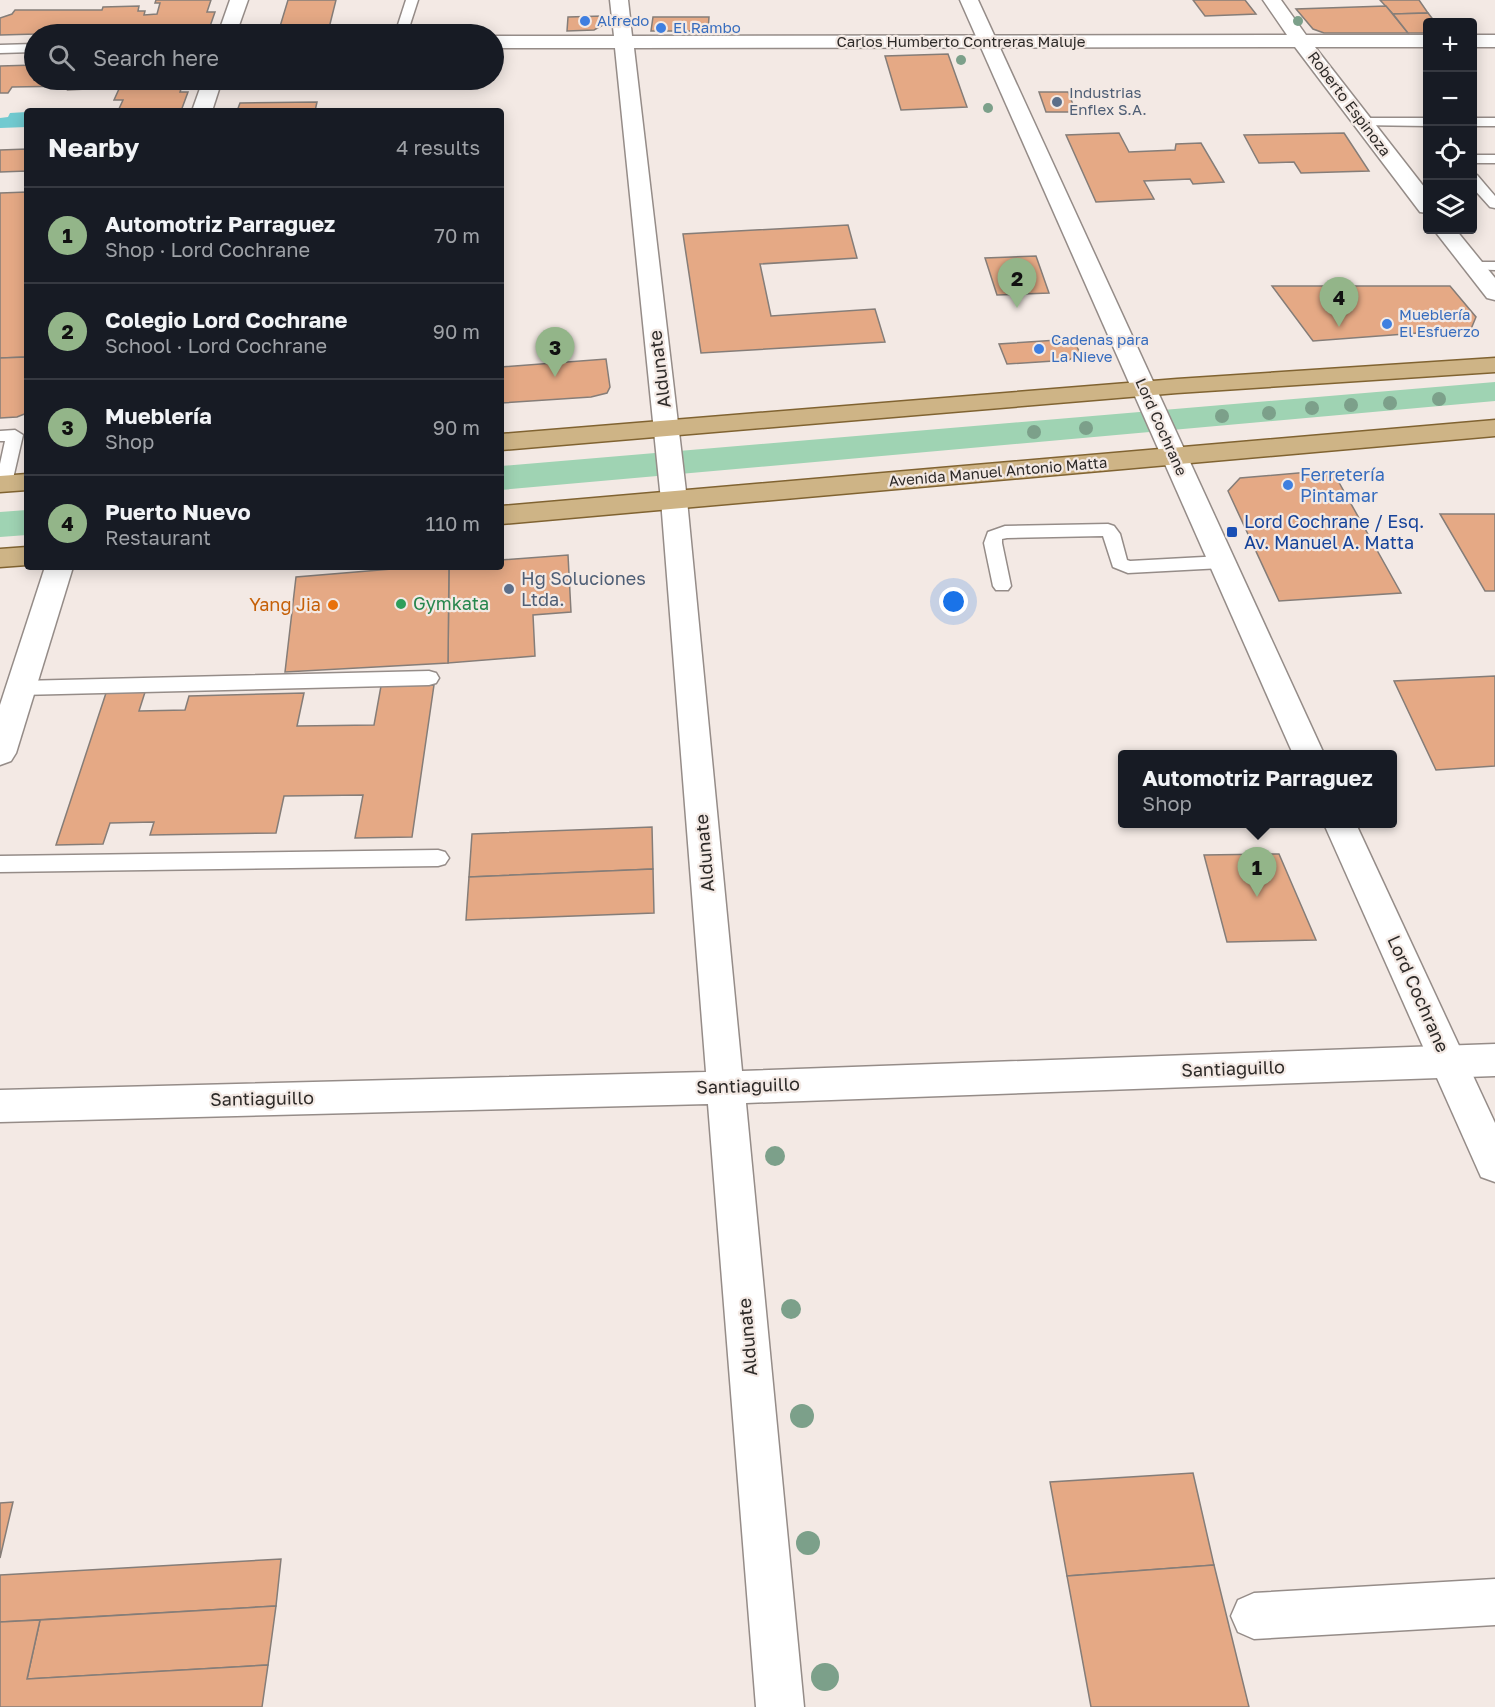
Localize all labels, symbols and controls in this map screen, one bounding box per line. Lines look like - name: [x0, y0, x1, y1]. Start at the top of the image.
- place label: Alfredo: [597, 11, 649, 29]
- marker: Alfredo: [578, 14, 592, 28]
- place label: El Rambo: [673, 18, 741, 36]
- map controls: [1423, 18, 1477, 234]
- button: +: [1423, 18, 1477, 72]
- marker: El Rambo: [654, 21, 668, 35]
- search box: [24, 24, 504, 90]
- street label: Carlos Humberto Contreras Maluje: [837, 32, 1086, 50]
- icon: search: [45, 41, 78, 74]
- text: Search here: [93, 44, 219, 71]
- street label: Roberto Espinoza: [1305, 47, 1395, 159]
- button: −: [1423, 72, 1477, 126]
- place label: Industrias Enflex S.A.: [1069, 83, 1147, 118]
- marker: Industrias Enflex S.A.: [1050, 95, 1064, 109]
- button: locate: [1423, 126, 1477, 180]
- text: Nearby: [48, 132, 139, 163]
- text: 4 results: [396, 135, 480, 159]
- button: layers: [1423, 180, 1477, 234]
- text: Automotriz Parraguez: [105, 210, 335, 237]
- text: 1: [62, 223, 73, 247]
- text: 70 m: [434, 223, 480, 247]
- text: Shop · Lord Cochrane: [105, 237, 310, 261]
- pin: 2: [998, 258, 1036, 308]
- pin: 4: [1320, 278, 1358, 327]
- place label: Mueblería El Esfuerzo: [1399, 305, 1480, 340]
- text: Colegio Lord Cochrane: [105, 306, 347, 333]
- marker: Mueblería El Esfuerzo: [1380, 317, 1394, 331]
- text: 2: [61, 319, 74, 343]
- text: 90 m: [433, 319, 480, 343]
- pin: 3: [536, 328, 574, 377]
- street label: Aldunate: [643, 329, 675, 409]
- place label: Cadenas para La Nieve: [1051, 330, 1149, 365]
- text: School · Lord Cochrane: [105, 333, 327, 357]
- marker: Cadenas para La Nieve: [1032, 342, 1046, 356]
- street label: Lord Cochrane: [1132, 375, 1192, 478]
- text: Mueblería: [105, 402, 212, 429]
- text: 3: [61, 415, 74, 439]
- text: 90 m: [433, 415, 480, 439]
- text: Shop: [105, 429, 154, 453]
- street label: Avenida Manuel Antonio Matta: [888, 452, 1108, 490]
- place label: Ferretería Pintamar: [1300, 463, 1385, 506]
- marker: Ferretería Pintamar: [1281, 478, 1295, 492]
- text: Puerto Nuevo: [105, 498, 251, 525]
- place label: Lord Cochrane / Esq. Av. Manuel A. Matta: [1244, 510, 1424, 553]
- text: 4: [61, 511, 74, 535]
- text: 110 m: [426, 511, 480, 535]
- text: Restaurant: [105, 525, 211, 549]
- marker: Lord Cochrane / Esq. Av. Manuel A. Matta: [1225, 525, 1239, 539]
- place label: Hg Soluciones Ltda.: [521, 567, 646, 610]
- marker: Hg Soluciones Ltda.: [502, 582, 516, 596]
- your location: [939, 587, 968, 616]
- place label: Gymkata: [413, 592, 489, 614]
- place label: Yang Jia: [249, 593, 321, 615]
- marker: Gymkata: [394, 597, 408, 611]
- marker: Yang Jia: [326, 598, 340, 612]
- popup: [1118, 750, 1397, 828]
- text: Automotriz Parraguez: [1142, 764, 1373, 791]
- text: Shop: [1142, 791, 1192, 815]
- street label: Aldunate: [690, 813, 718, 893]
- pin: 1: [1238, 848, 1276, 897]
- street label: Lord Cochrane: [1383, 932, 1455, 1055]
- street label: Santiaguillo: [1181, 1055, 1285, 1081]
- street label: Santiaguillo: [696, 1072, 800, 1098]
- street label: Santiaguillo: [210, 1086, 314, 1110]
- street label: Aldunate: [733, 1297, 761, 1377]

